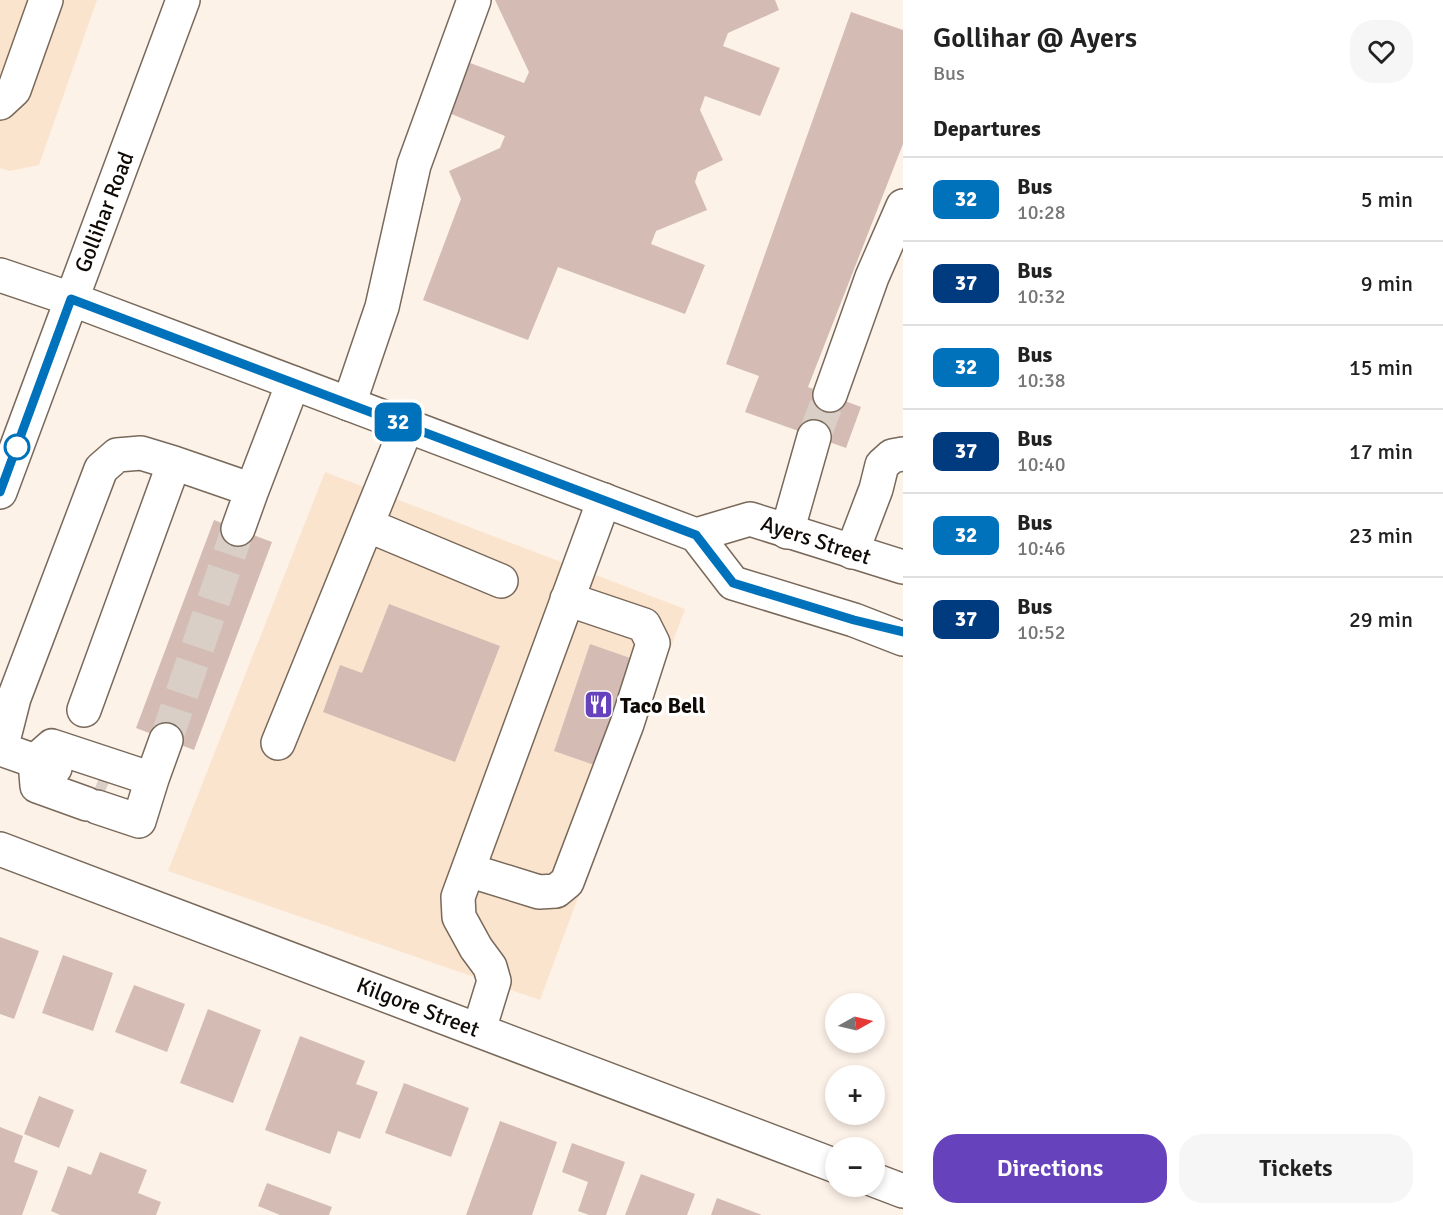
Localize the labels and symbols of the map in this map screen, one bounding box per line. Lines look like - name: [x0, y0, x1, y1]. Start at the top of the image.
- street label: Gollihar Road: [69, 148, 139, 276]
- line badge: 32: [371, 402, 425, 442]
- unlabelled marker: [4, 434, 30, 460]
- street label: Ayers Street: [758, 510, 875, 571]
- restaurant icon: Taco Bell: [583, 689, 615, 721]
- place label: Taco Bell: [620, 692, 706, 719]
- street label: Kilgore Street: [353, 971, 483, 1043]
- north arrow: [825, 993, 885, 1053]

